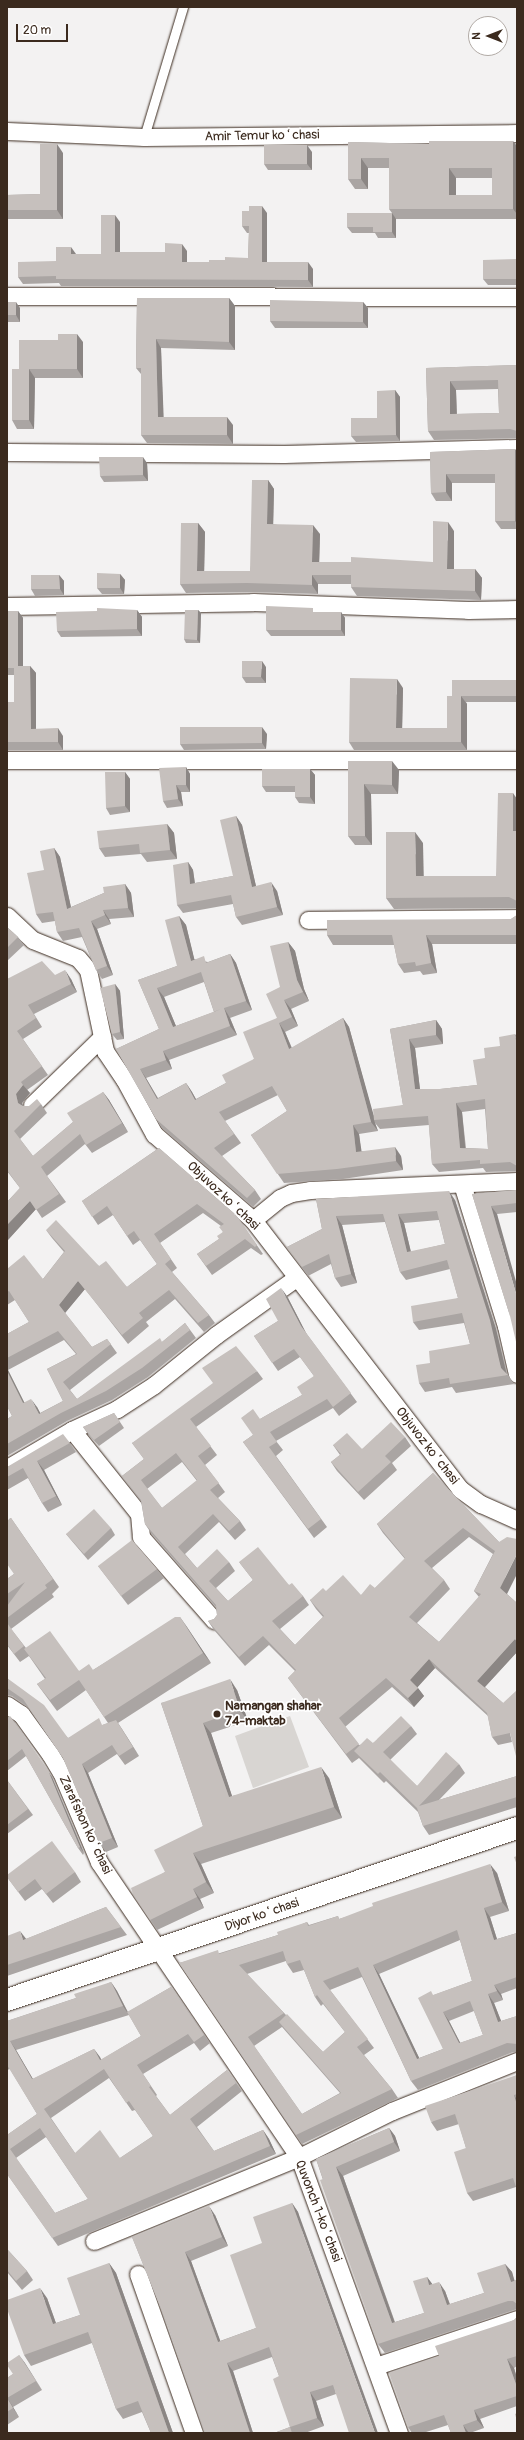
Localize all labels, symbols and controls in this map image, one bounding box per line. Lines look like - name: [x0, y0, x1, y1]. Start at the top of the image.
- scale bar: [18, 16, 70, 42]
- north arrow: [468, 16, 508, 56]
- text: 20 m: [23, 23, 51, 38]
- text: N: [470, 32, 483, 40]
- street label: Amir Temur koʻchasi: [204, 127, 320, 145]
- street label: Objuvoz koʻchasi: [184, 1158, 262, 1234]
- street label: Objuvoz koʻchasi: [392, 1404, 462, 1488]
- place label: Namangan shahar 74-maktab: [225, 1699, 321, 1730]
- marker: Namangan shahar 74-maktab: [212, 1709, 222, 1719]
- street label: Zarafshon koʻchasi: [55, 1773, 115, 1877]
- street label: Diyor koʻchasi: [223, 1895, 301, 1935]
- street label: Quvonch 1-koʻchasi: [291, 2158, 345, 2264]

